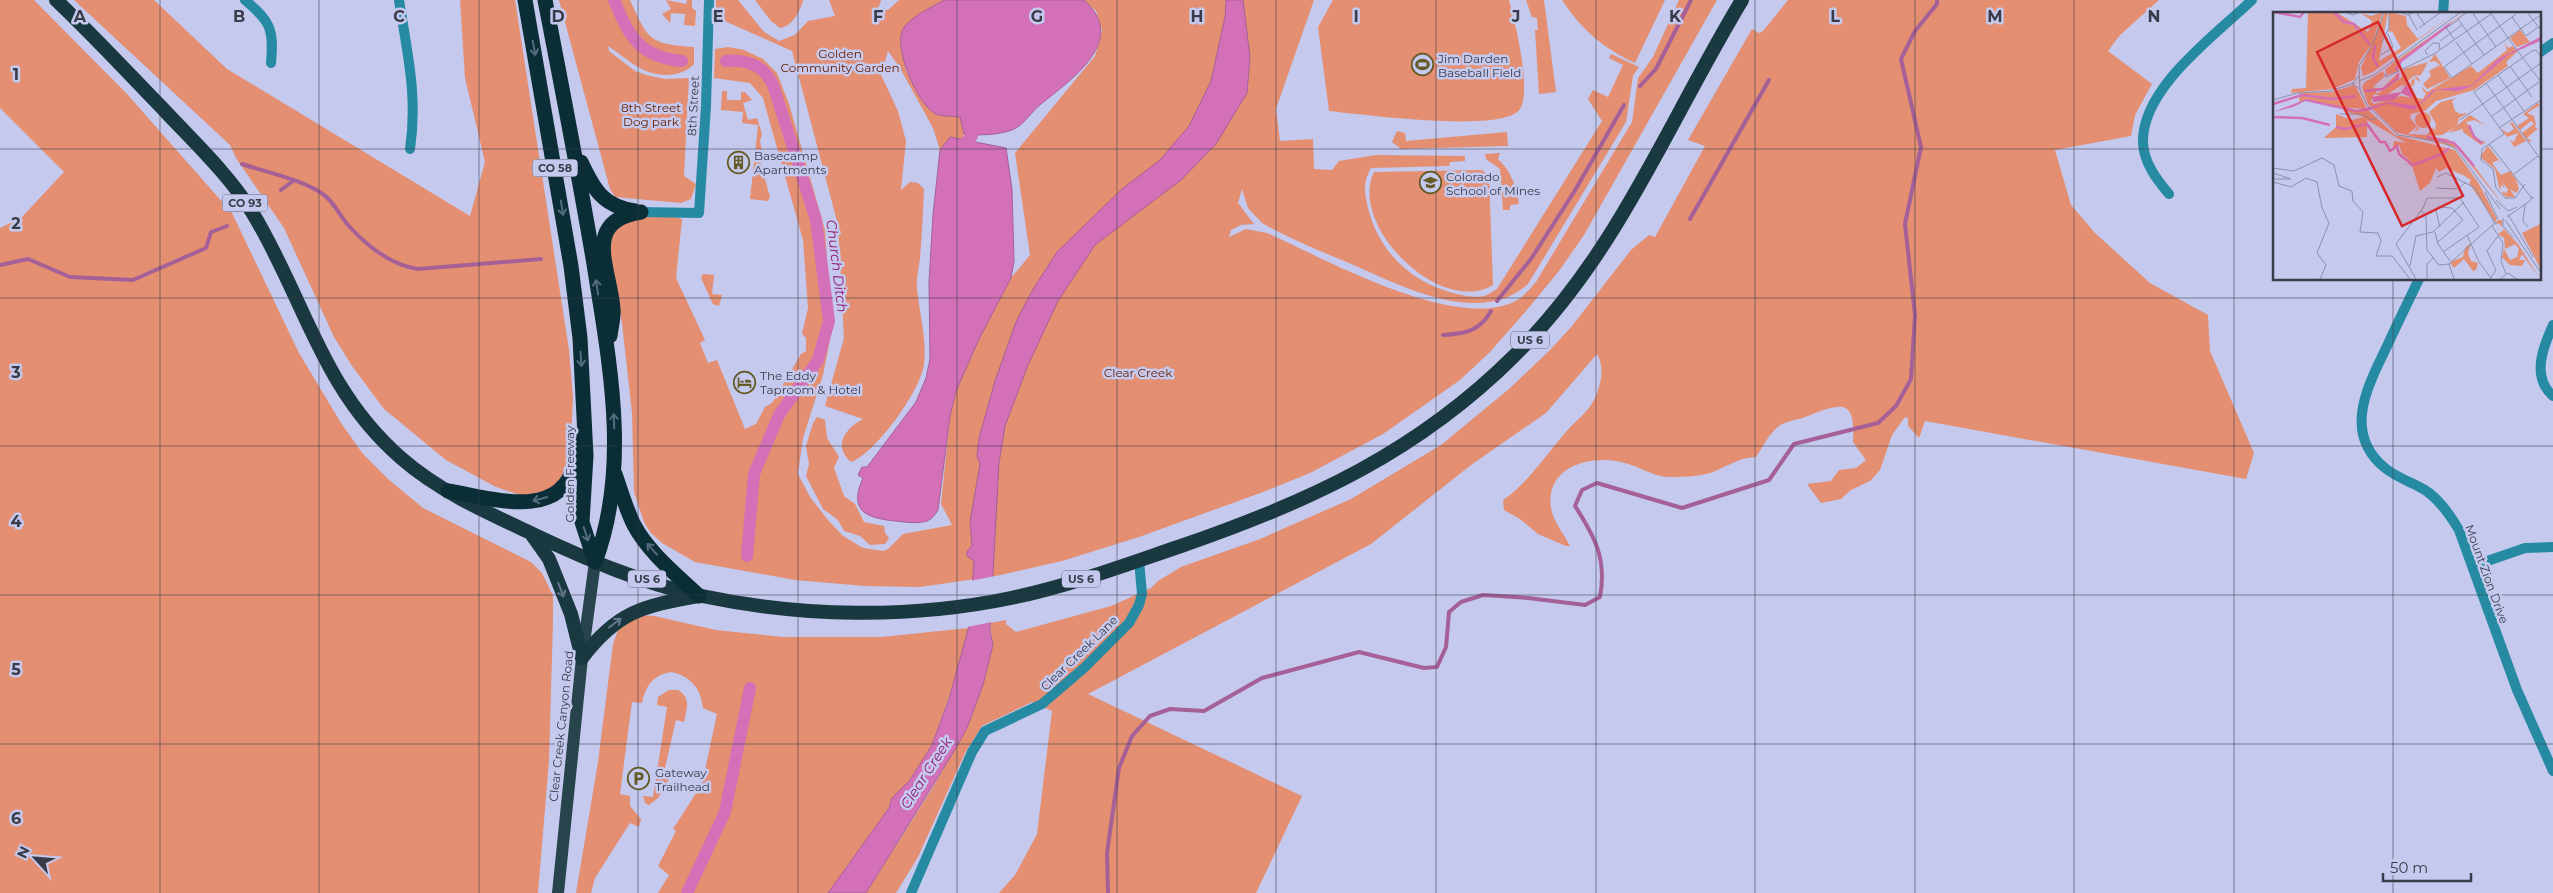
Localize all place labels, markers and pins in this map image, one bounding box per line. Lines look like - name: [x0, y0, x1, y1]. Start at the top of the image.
- place label: Jim Darden Baseball Field: [1437, 51, 1521, 80]
- sports icon: Jim Darden Baseball Field: [1410, 53, 1434, 77]
- place label: Basecamp Apartments: [754, 148, 827, 177]
- building icon: Basecamp Apartments: [726, 150, 750, 174]
- place label: Colorado School of Mines: [1446, 169, 1540, 198]
- school or university icon: Colorado School of Mines: [1418, 171, 1442, 195]
- place label: The Eddy Taproom & Hotel: [760, 368, 861, 397]
- hotel icon: The Eddy Taproom & Hotel: [732, 370, 756, 394]
- place label: Gateway Trailhead: [655, 765, 710, 794]
- parking icon: Gateway Trailhead: [627, 767, 651, 791]

